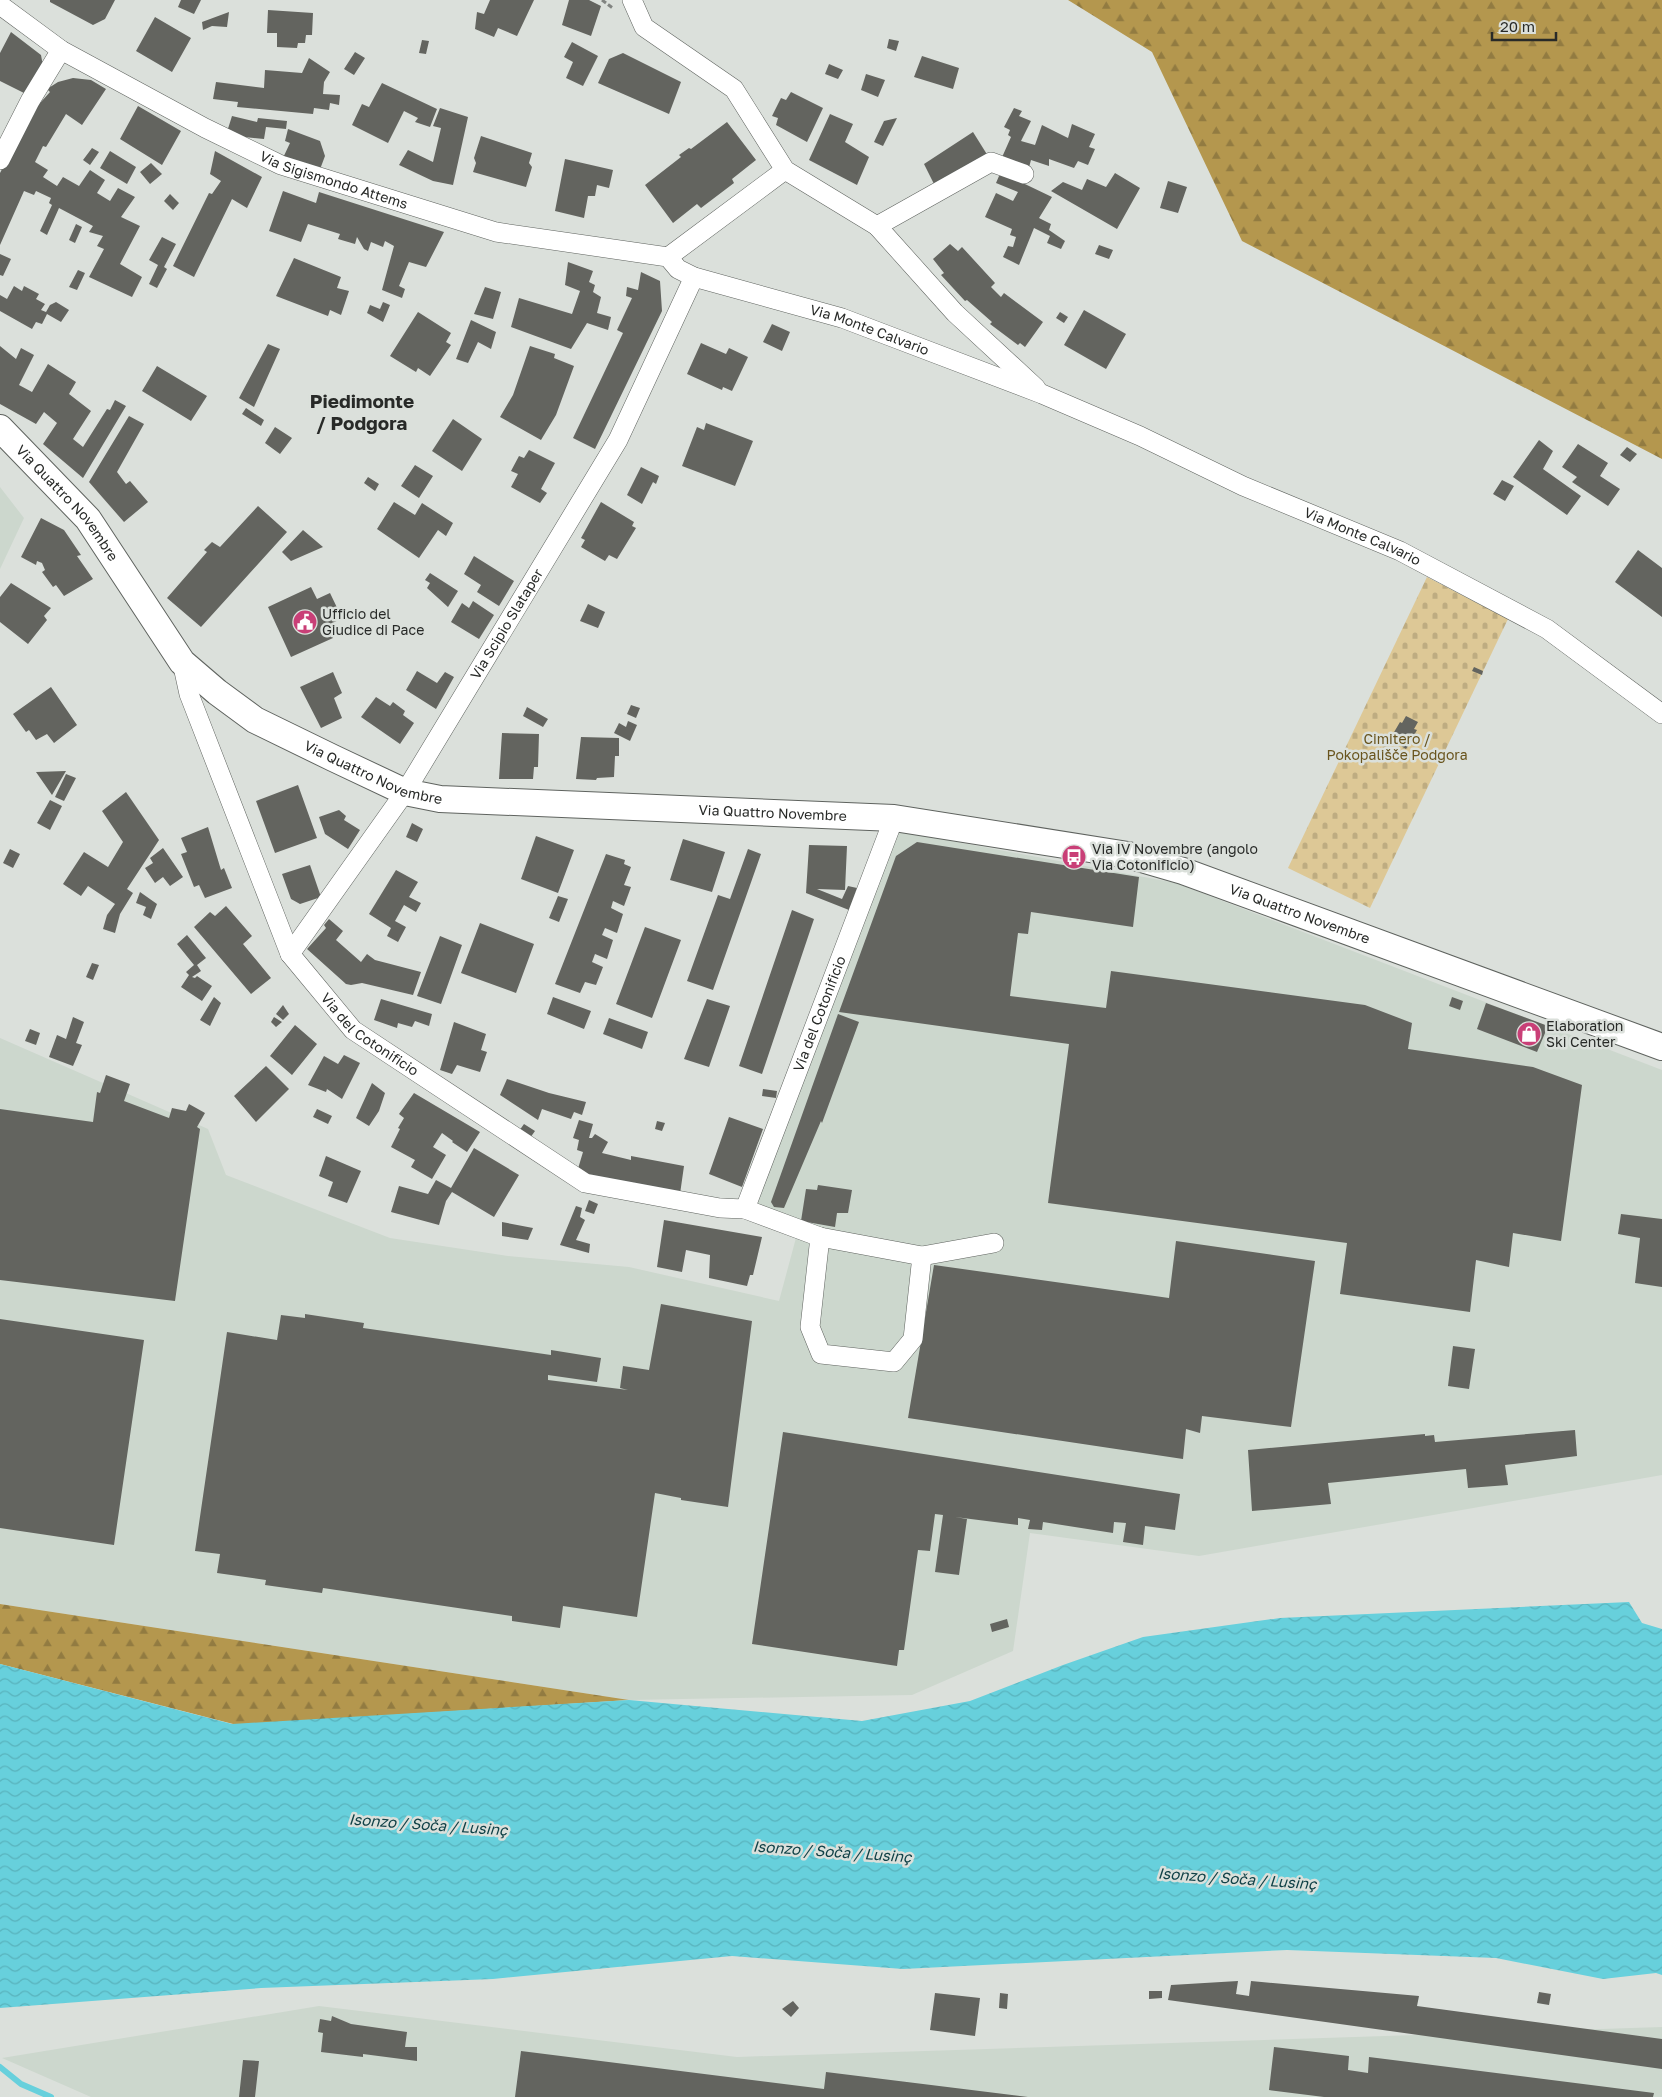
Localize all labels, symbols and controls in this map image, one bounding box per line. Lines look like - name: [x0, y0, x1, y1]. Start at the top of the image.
- scale bar: [1492, 10, 1556, 42]
- text: 20 m: [1500, 17, 1535, 35]
- street label: Via Sigismondo Attems: [257, 147, 410, 212]
- street label: Via Monte Calvario: [808, 301, 932, 358]
- district label: Piedimonte / Podgora: [310, 389, 414, 434]
- street label: Via Quattro Novembre: [13, 441, 122, 564]
- street label: Via Monte Calvario: [1302, 503, 1424, 569]
- street label: Via Scipio Slataper: [466, 565, 546, 682]
- place label: Ufficio del Giudice di Pace: [322, 605, 424, 638]
- public building icon: Ufficio del Giudice di Pace: [292, 609, 318, 635]
- park label: Cimitero / Pokopališče Podgora: [1326, 730, 1468, 763]
- street label: Via Quattro Novembre: [302, 736, 444, 807]
- street label: Via Quattro Novembre: [698, 801, 847, 824]
- place label: Via IV Novembre (angolo Via Cotonificio): [1092, 840, 1258, 873]
- bus stop icon: Via IV Novembre (angolo Via Cotonificio): [1061, 844, 1087, 870]
- street label: Via Quattro Novembre: [1227, 880, 1372, 947]
- street label: Via del Cotonificio: [789, 953, 849, 1074]
- street label: Via del Cotonificio: [318, 989, 422, 1079]
- place label: Elaboration Ski Center: [1546, 1017, 1623, 1050]
- shop icon: Elaboration Ski Center: [1516, 1021, 1542, 1047]
- water label: Isonzo / Soča / Lusinç: [348, 1809, 509, 1840]
- water label: Isonzo / Soča / Lusinç: [752, 1836, 913, 1867]
- water label: Isonzo / Soča / Lusinç: [1157, 1863, 1318, 1894]

